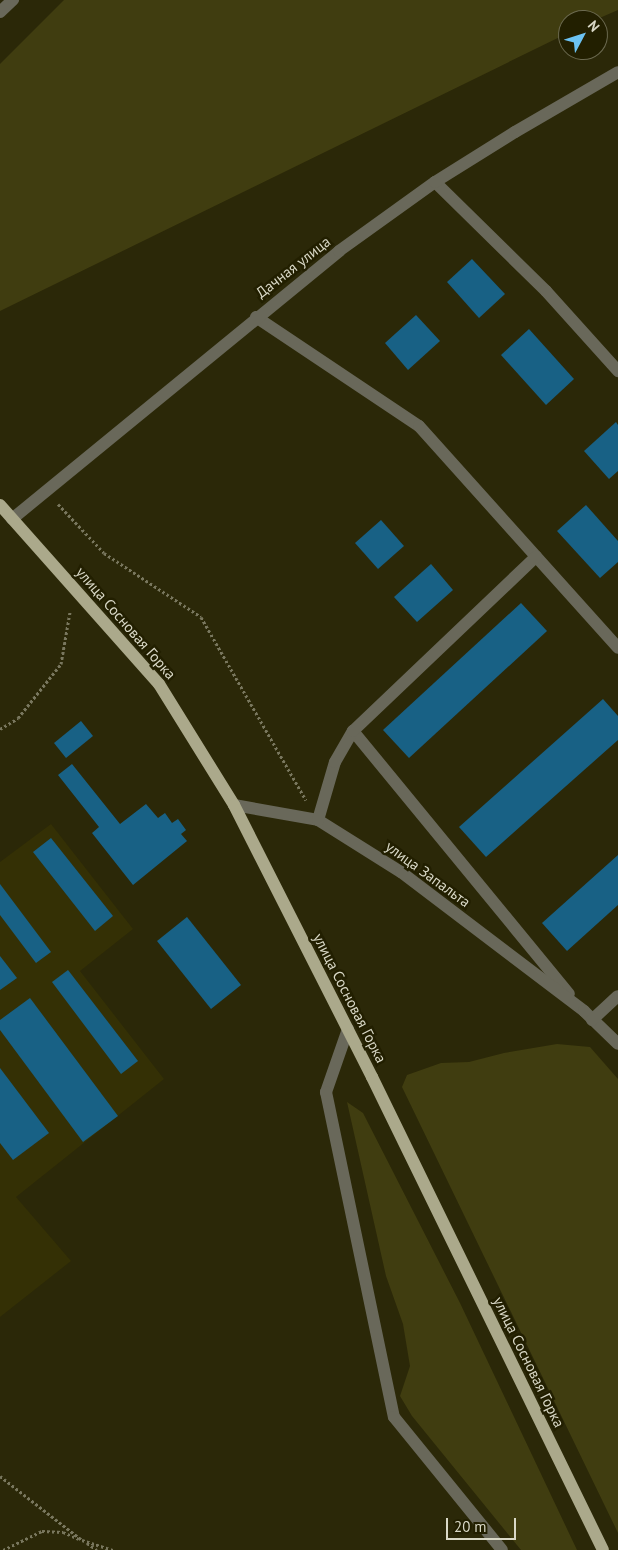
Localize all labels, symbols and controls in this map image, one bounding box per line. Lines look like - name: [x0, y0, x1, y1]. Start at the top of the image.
- north arrow: [558, 10, 608, 60]
- text: N: [584, 17, 604, 35]
- street label: Дачная улица: [252, 232, 334, 302]
- street label: улица Сосновая Горка: [72, 563, 180, 683]
- street label: улица Запальта: [382, 837, 474, 911]
- street label: улица Сосновая Горка: [310, 930, 390, 1066]
- street label: улица Сосновая Горка: [490, 1294, 568, 1430]
- scale bar: [448, 1508, 518, 1540]
- text: 20 m: [454, 1517, 487, 1536]

